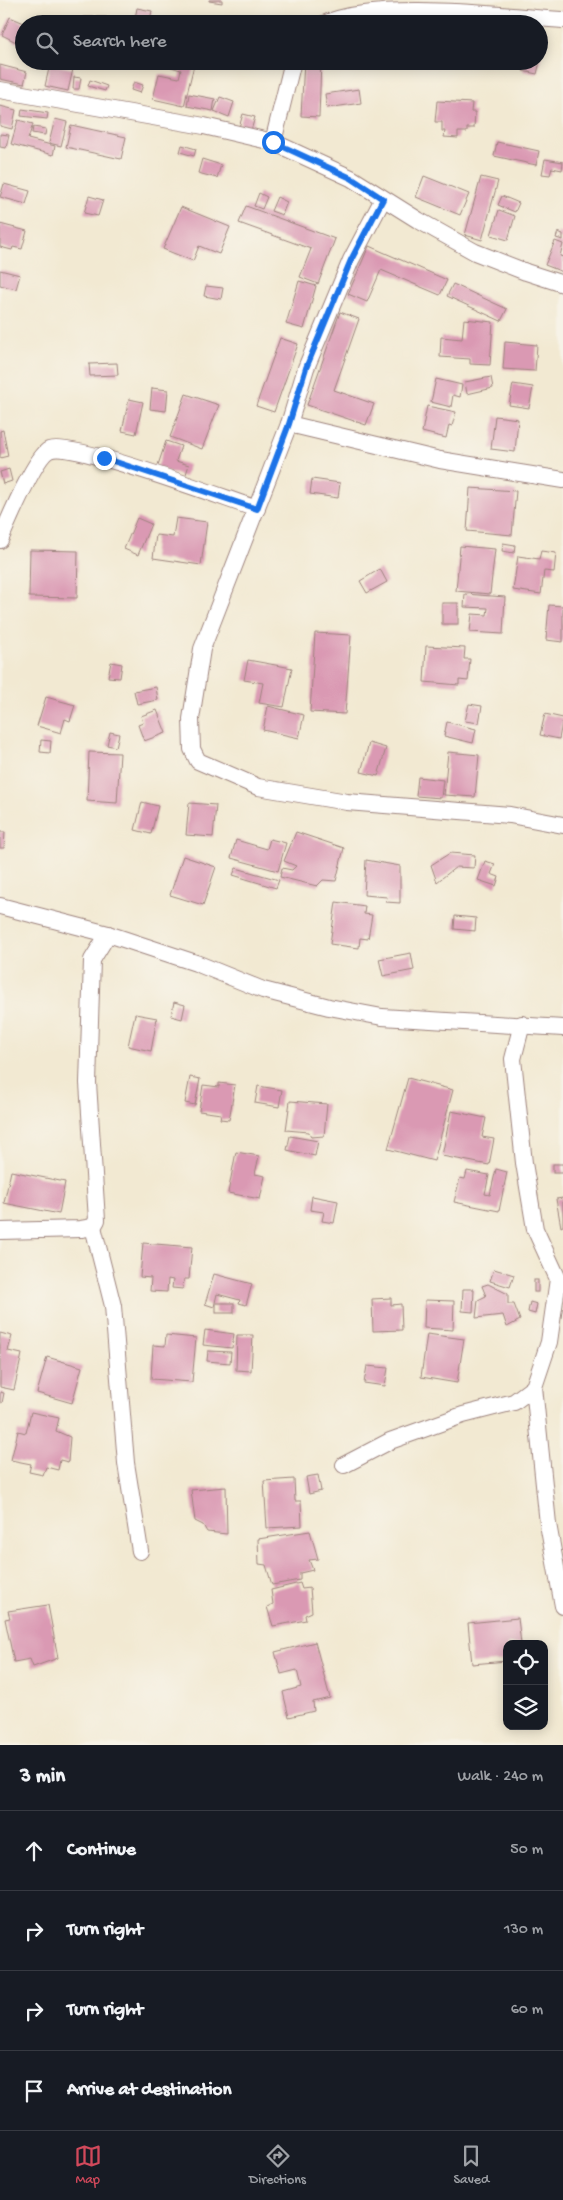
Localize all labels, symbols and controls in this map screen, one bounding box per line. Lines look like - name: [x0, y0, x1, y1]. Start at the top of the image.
- search box: [15, 15, 548, 70]
- icon: search: [33, 29, 61, 57]
- text: Search here: [73, 31, 167, 54]
- route start: [262, 131, 285, 154]
- route end: [93, 447, 116, 470]
- map controls: [503, 1640, 548, 1730]
- button: locate: [503, 1640, 548, 1685]
- button: layers: [503, 1685, 548, 1730]
- text: 3 min: [20, 1765, 65, 1790]
- text: Walk · 240 m: [458, 1768, 543, 1787]
- icon: ahead: [20, 1837, 48, 1865]
- text: Continue: [67, 1839, 136, 1862]
- text: 50 m: [510, 1841, 543, 1860]
- icon: right: [20, 1917, 48, 1945]
- text: Turn right: [67, 1919, 143, 1942]
- text: 130 m: [504, 1921, 543, 1940]
- icon: right: [20, 1997, 48, 2025]
- text: Turn right: [67, 1999, 143, 2022]
- text: 60 m: [511, 2001, 543, 2020]
- icon: arrive: [20, 2077, 48, 2105]
- text: Arrive at destination: [67, 2079, 231, 2102]
- tab: Map: [74, 2142, 102, 2189]
- tab: Directions: [249, 2142, 306, 2189]
- tab: Saved: [453, 2142, 489, 2189]

